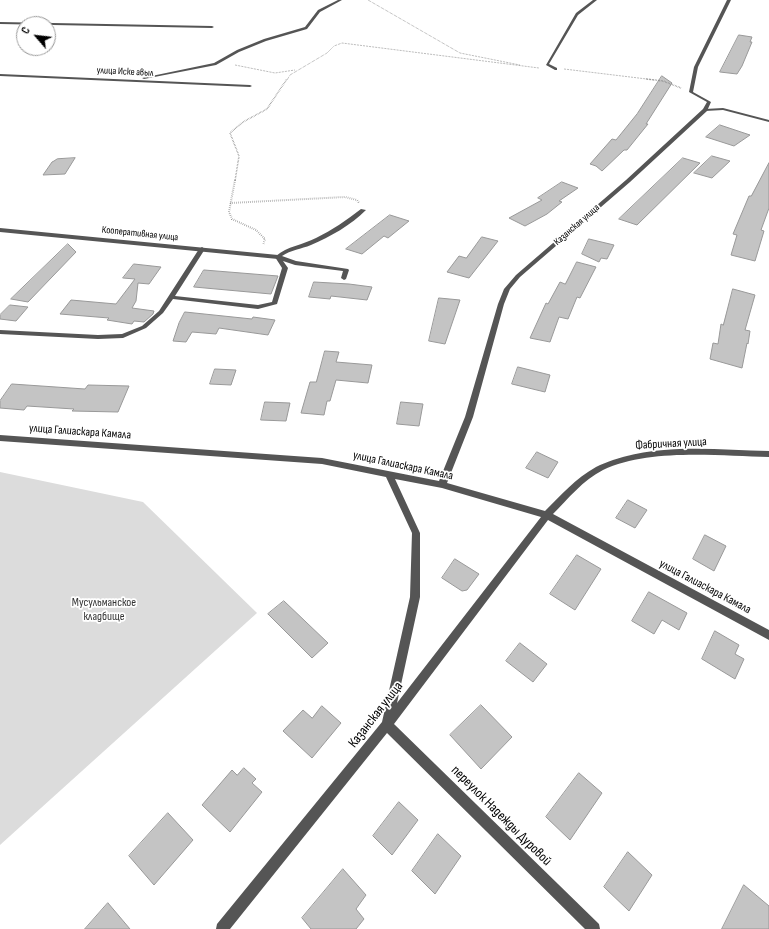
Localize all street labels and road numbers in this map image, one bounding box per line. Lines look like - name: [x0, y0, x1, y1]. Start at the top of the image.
- street label: улица Иске авыл: [96, 65, 154, 79]
- street label: Казанская улица: [552, 202, 602, 248]
- street label: Кооперативная улица: [101, 224, 179, 244]
- street label: улица Галиаскара Камала: [29, 421, 131, 443]
- street label: Фабричная улица: [635, 435, 707, 453]
- street label: улица Галиаскара Камала: [352, 448, 454, 484]
- street label: улица Галиаскара Камала: [657, 557, 753, 617]
- street label: Казанская улица: [345, 679, 407, 751]
- street label: переулок Надежды Дуровой: [447, 762, 555, 870]

